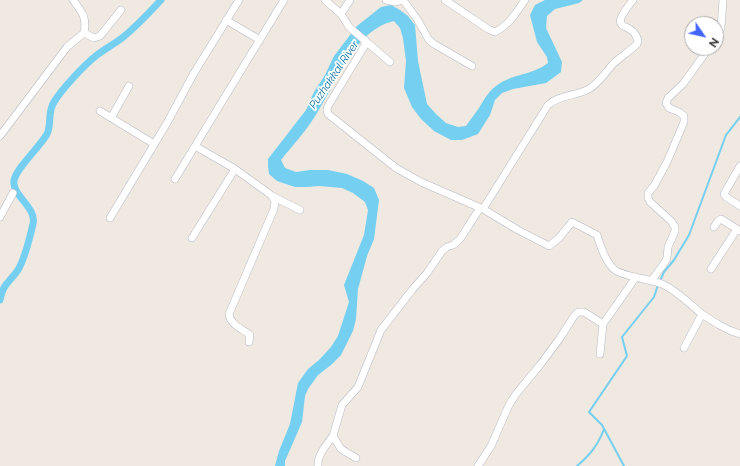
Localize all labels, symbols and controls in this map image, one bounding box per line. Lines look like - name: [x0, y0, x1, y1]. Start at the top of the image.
- north arrow: [684, 16, 724, 56]
- text: N: [706, 35, 721, 50]
- water label: Puzhakkal River: [306, 39, 362, 111]

